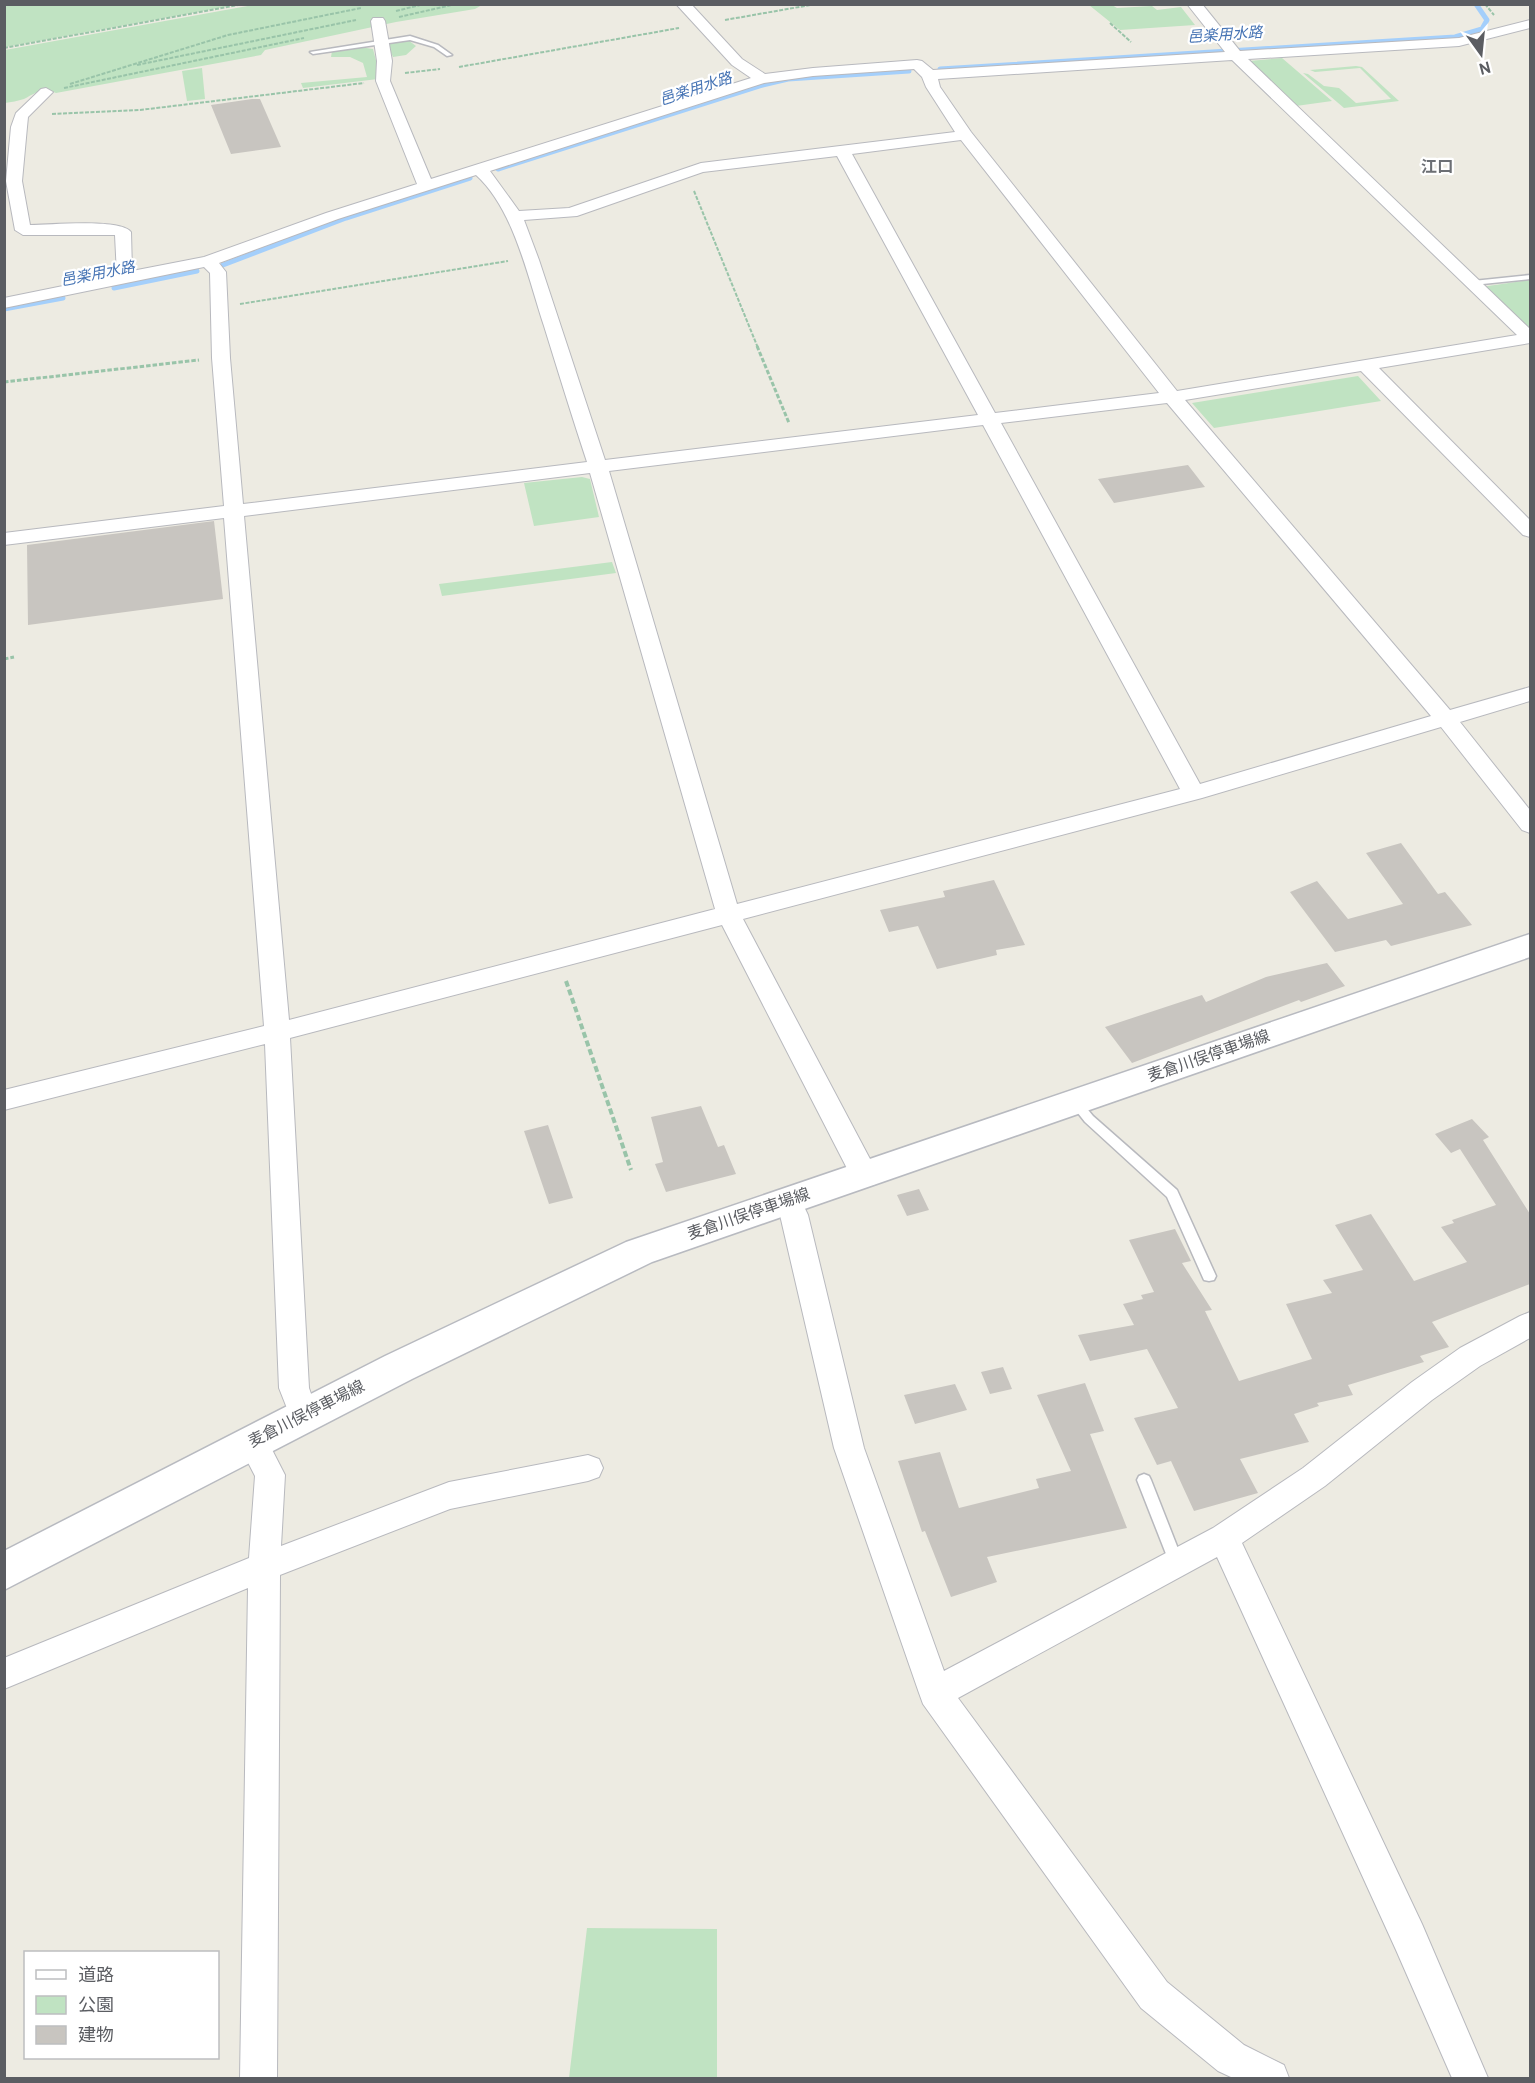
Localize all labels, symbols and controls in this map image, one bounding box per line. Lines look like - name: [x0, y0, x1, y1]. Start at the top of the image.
- water label: 邑楽用水路: [1187, 24, 1265, 48]
- north arrow: [1451, 24, 1511, 84]
- text: N: [1476, 55, 1493, 78]
- water label: 邑楽用水路: [657, 69, 736, 111]
- district label: 江口: [1421, 158, 1453, 178]
- water label: 邑楽用水路: [59, 258, 139, 291]
- street label: 麦倉川俣停車場線: [1145, 1027, 1273, 1087]
- street label: 麦倉川俣停車場線: [685, 1185, 813, 1245]
- street label: 麦倉川俣停車場線: [245, 1377, 369, 1453]
- legend: [24, 1951, 219, 2059]
- text: 道路: [78, 1965, 114, 1988]
- text: 公園: [78, 1995, 114, 2018]
- text: 建物: [78, 2025, 114, 2048]

